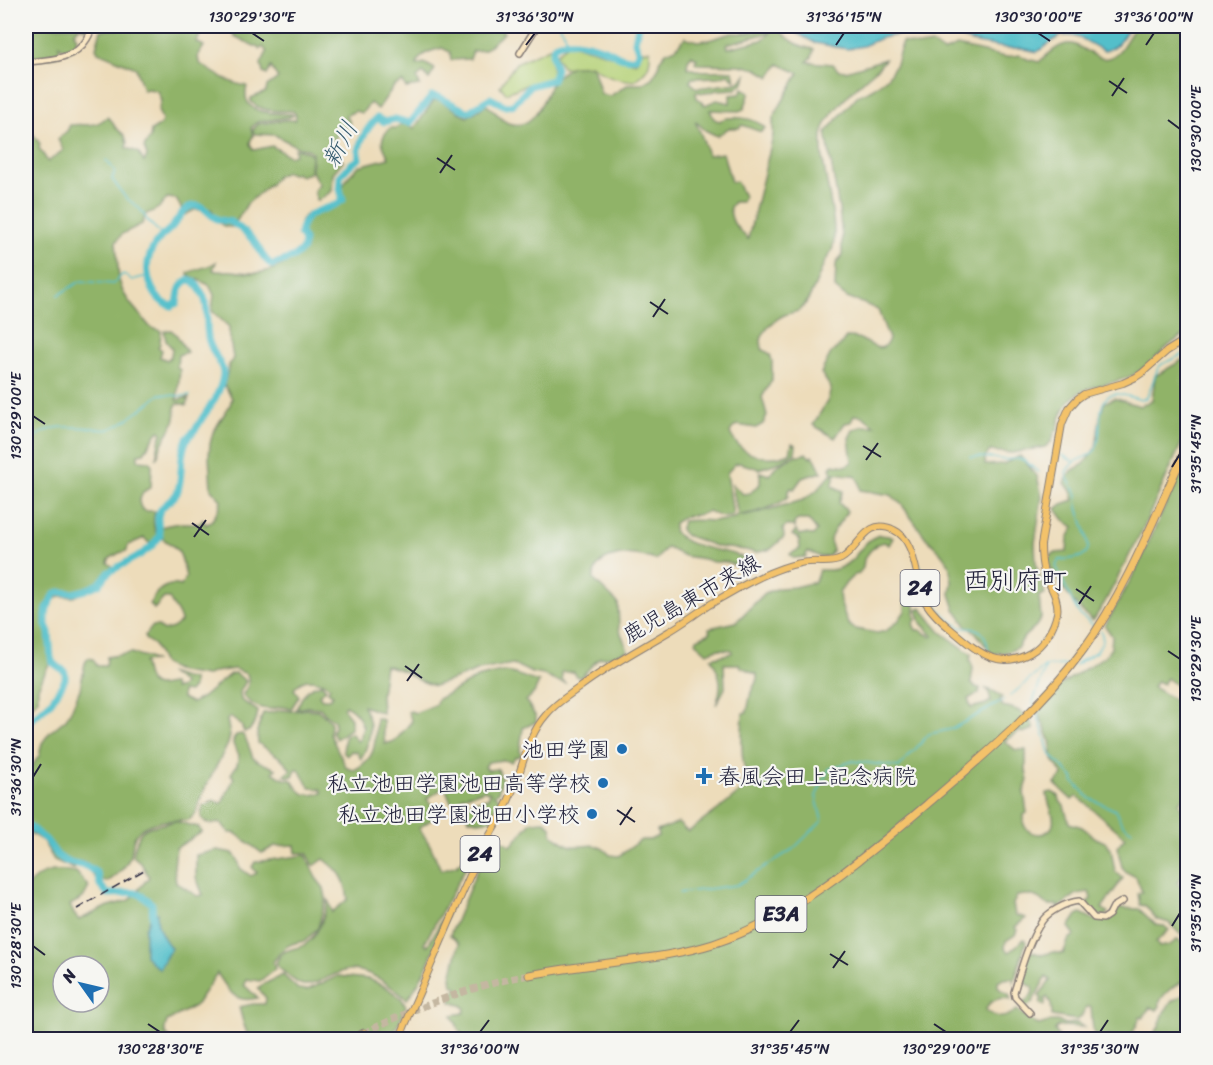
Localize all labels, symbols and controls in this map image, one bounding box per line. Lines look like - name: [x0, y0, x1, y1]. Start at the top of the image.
- text: 130°29'30"E: [209, 4, 297, 30]
- text: 31°36'30"N: [496, 4, 574, 30]
- text: 31°36'15"N: [806, 4, 882, 30]
- text: 130°30'00"E: [994, 4, 1083, 30]
- text: 31°36'00"N: [1114, 4, 1194, 30]
- text: 130°30'00"E: [1183, 84, 1209, 173]
- water label: 新川: [310, 113, 370, 175]
- text: 130°29'00"E: [3, 371, 29, 460]
- text: 31°35'45"N: [1183, 414, 1209, 494]
- street label: 鹿児島東市来線: [615, 543, 768, 654]
- district label: 西別府町: [963, 557, 1067, 603]
- road number: 24: [900, 570, 940, 606]
- text: 130°29'30"E: [1183, 614, 1209, 702]
- place label: 池田学園: [522, 730, 610, 769]
- text: 31°36'30"N: [3, 738, 29, 816]
- marker: 池田学園: [615, 742, 629, 756]
- place label: 春風会田上記念病院: [718, 757, 916, 796]
- place label: 私立池田学園池田高等学校: [327, 764, 591, 803]
- marker: 春風会田上記念病院: [695, 767, 713, 785]
- marker: 私立池田学園池田高等学校: [596, 776, 610, 790]
- place label: 私立池田学園池田小学校: [338, 795, 580, 834]
- marker: 私立池田学園池田小学校: [585, 807, 599, 821]
- road number: 24: [460, 836, 500, 872]
- text: 31°35'30"N: [1183, 873, 1209, 952]
- road number: E3A: [756, 896, 806, 932]
- text: 130°28'30"E: [3, 901, 29, 989]
- north arrow: [51, 954, 111, 1014]
- text: N: [53, 962, 85, 989]
- text: 130°28'30"E: [117, 1036, 205, 1062]
- text: 31°36'00"N: [440, 1036, 520, 1062]
- text: 31°35'45"N: [750, 1036, 830, 1062]
- text: 130°29'00"E: [902, 1036, 991, 1062]
- text: 31°35'30"N: [1061, 1036, 1140, 1062]

